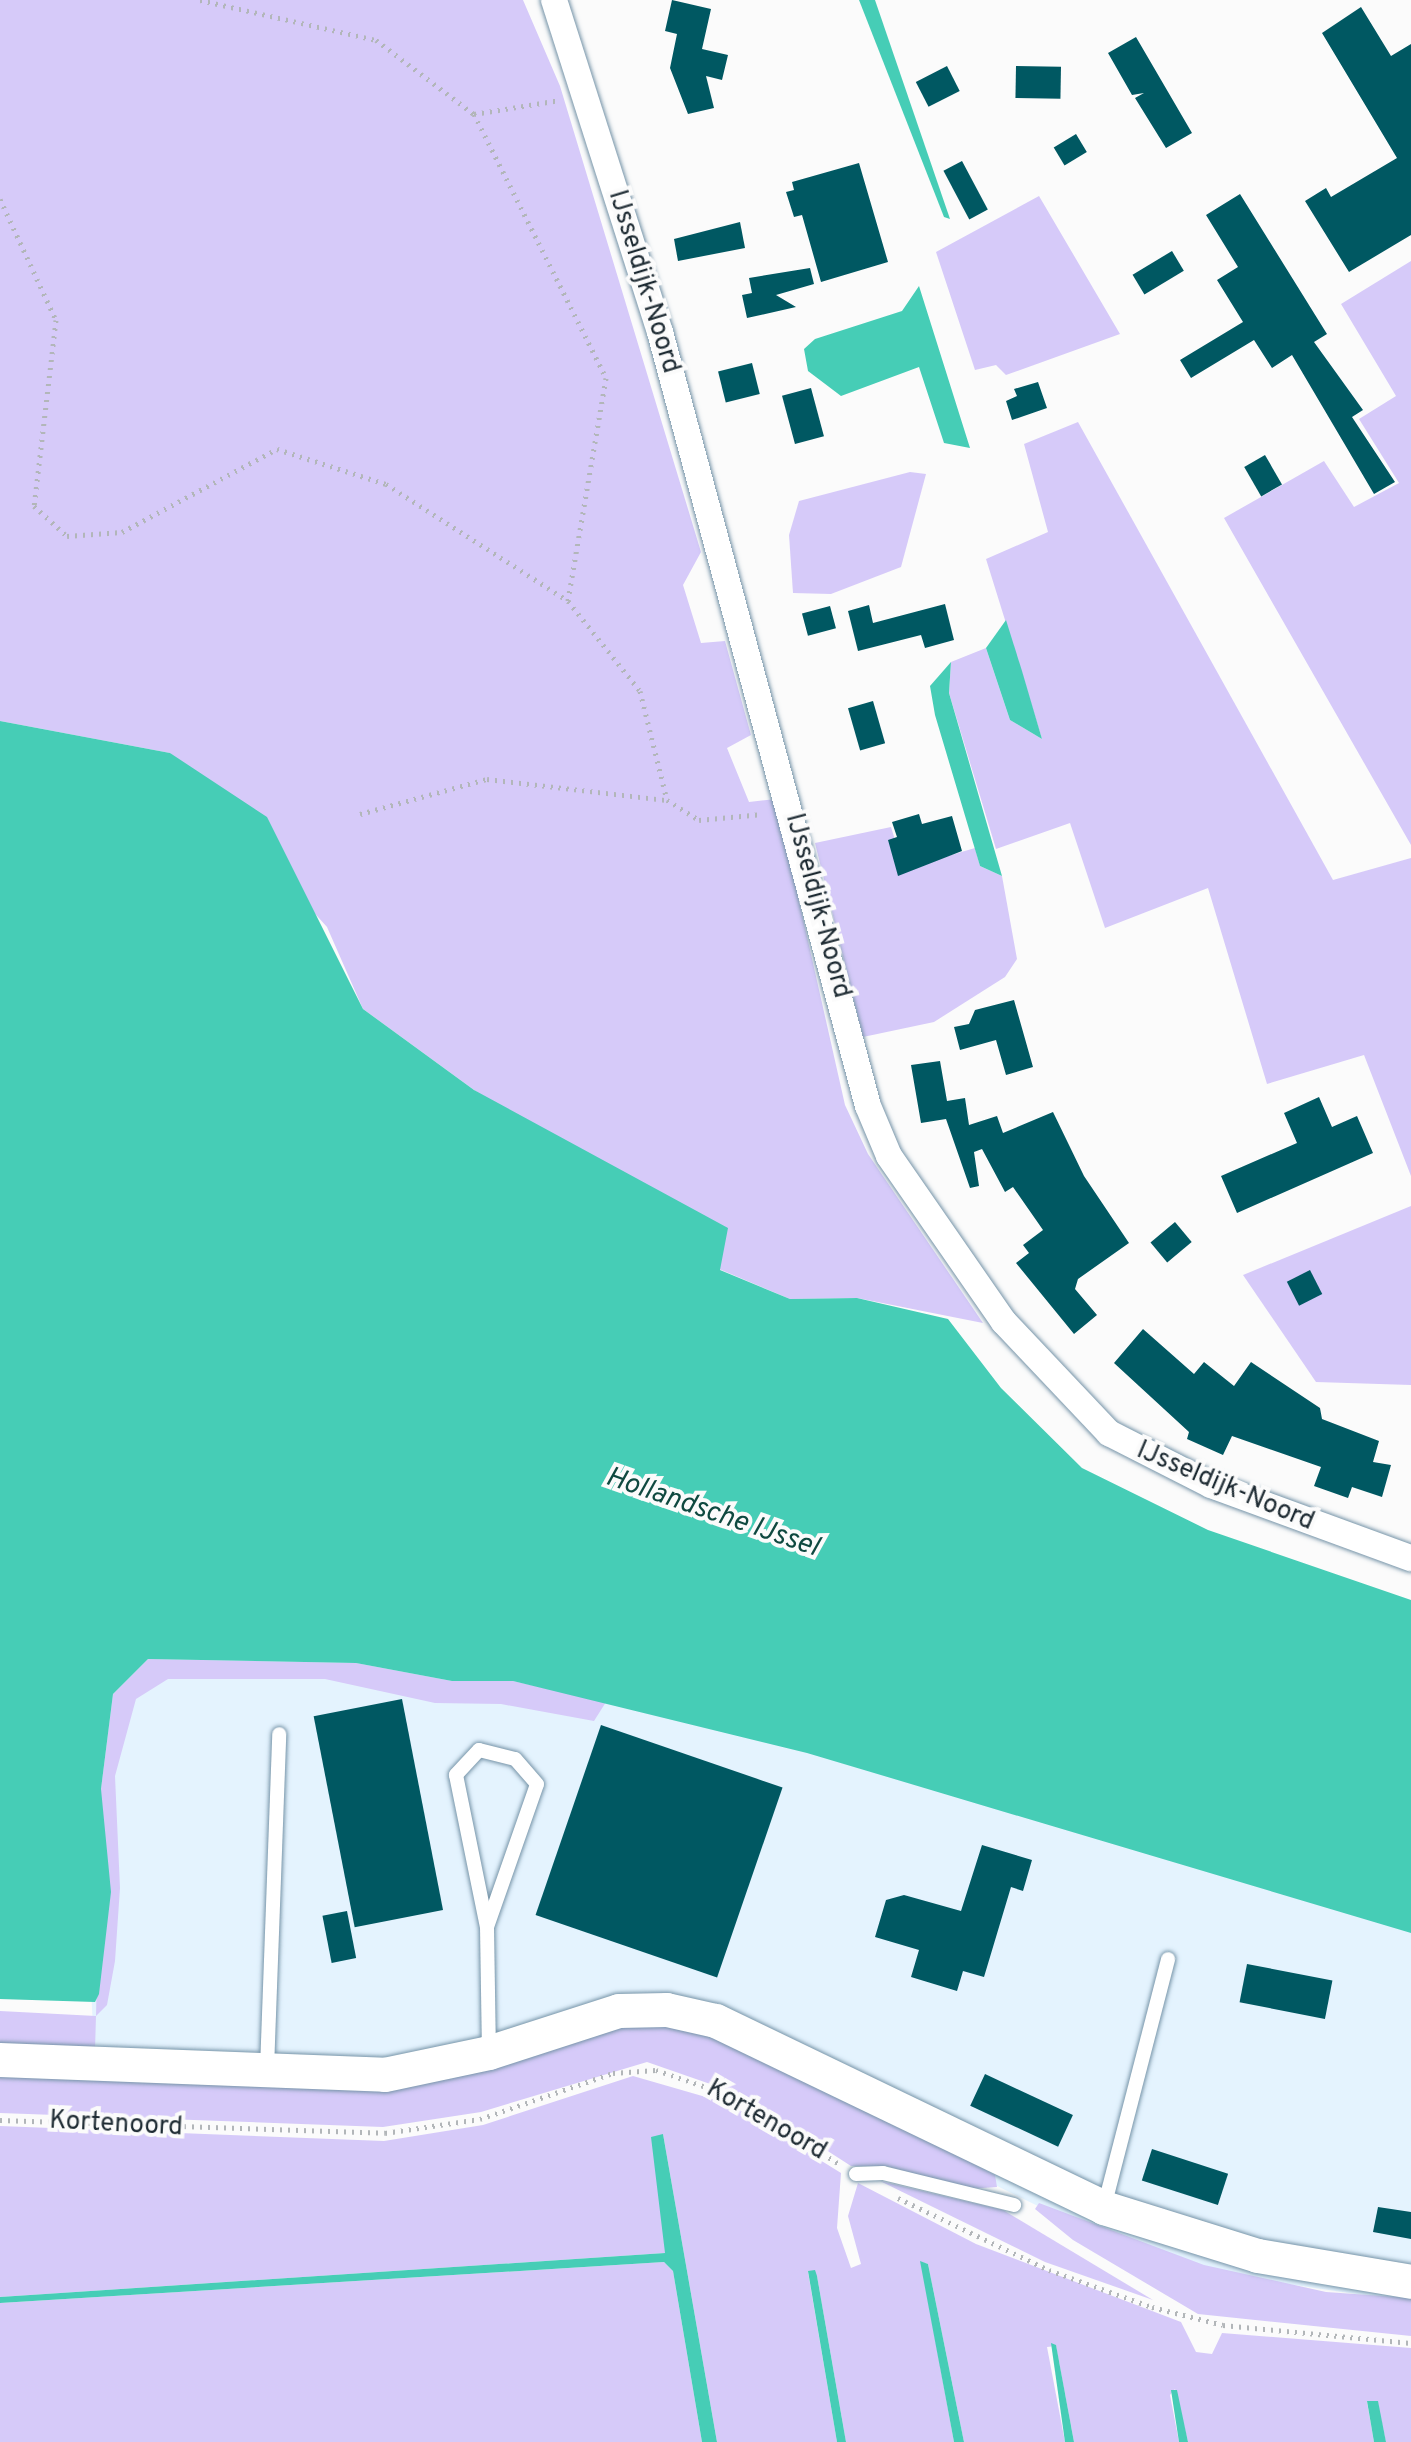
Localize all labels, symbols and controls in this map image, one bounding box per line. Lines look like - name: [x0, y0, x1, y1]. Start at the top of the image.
- street label: IJsseldijk-Noord: [600, 187, 686, 377]
- street label: IJsseldijk-Noord: [777, 810, 857, 1002]
- street label: IJsseldijk-Noord: [1132, 1436, 1318, 1538]
- water label: Hollandsche IJssel: [601, 1461, 823, 1565]
- street label: Kortenoord: [700, 2074, 832, 2168]
- street label: Kortenoord: [48, 2106, 184, 2144]

